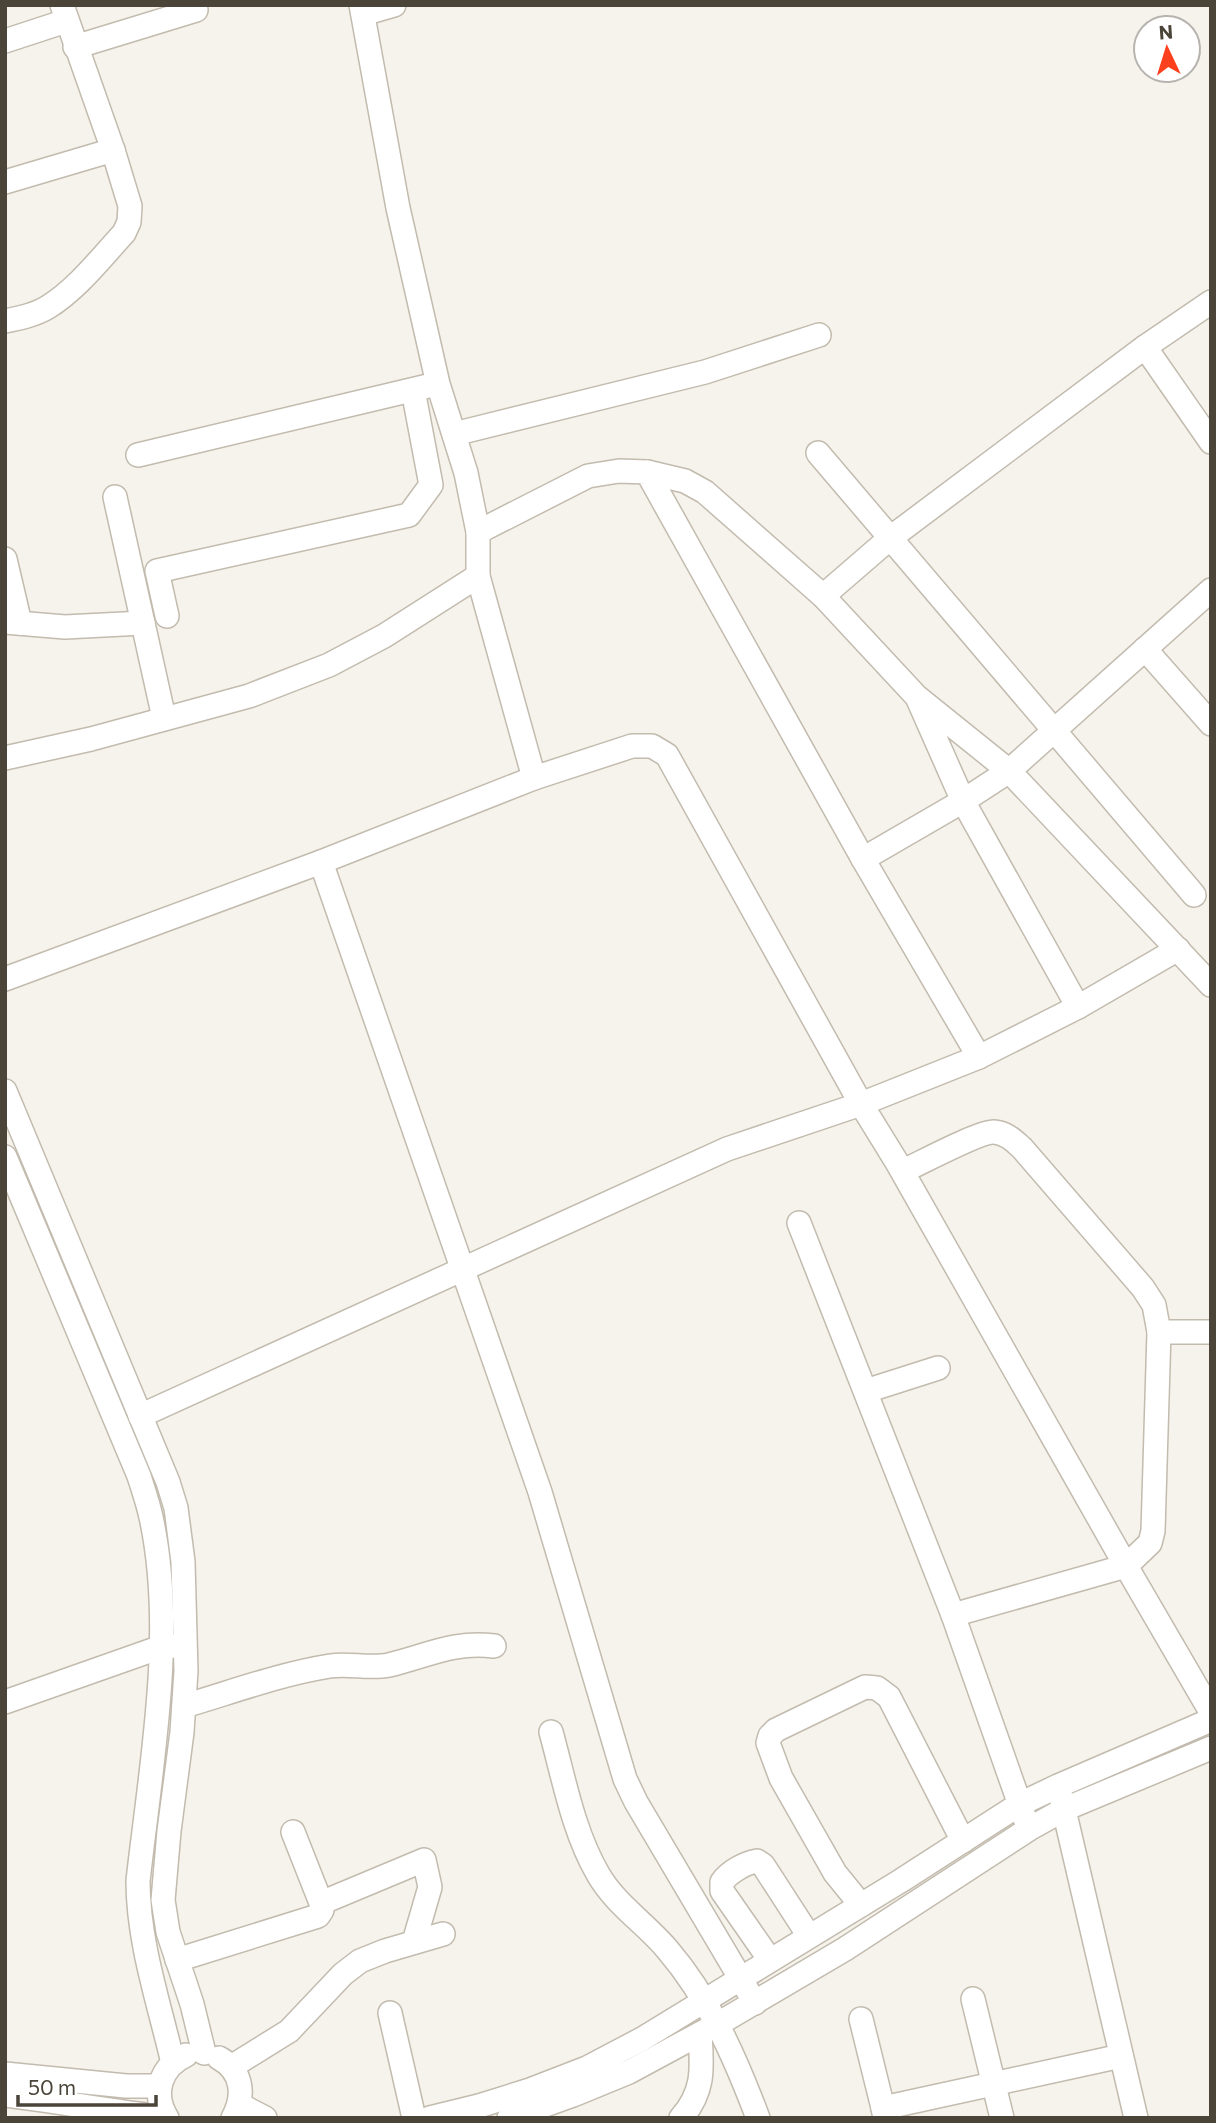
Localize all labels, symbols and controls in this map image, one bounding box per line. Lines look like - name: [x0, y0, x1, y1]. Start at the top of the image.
- north arrow: [1132, 14, 1202, 84]
- text: N: [1158, 20, 1174, 44]
- scale bar: [18, 2064, 156, 2108]
- text: 50 m: [28, 2074, 76, 2099]

